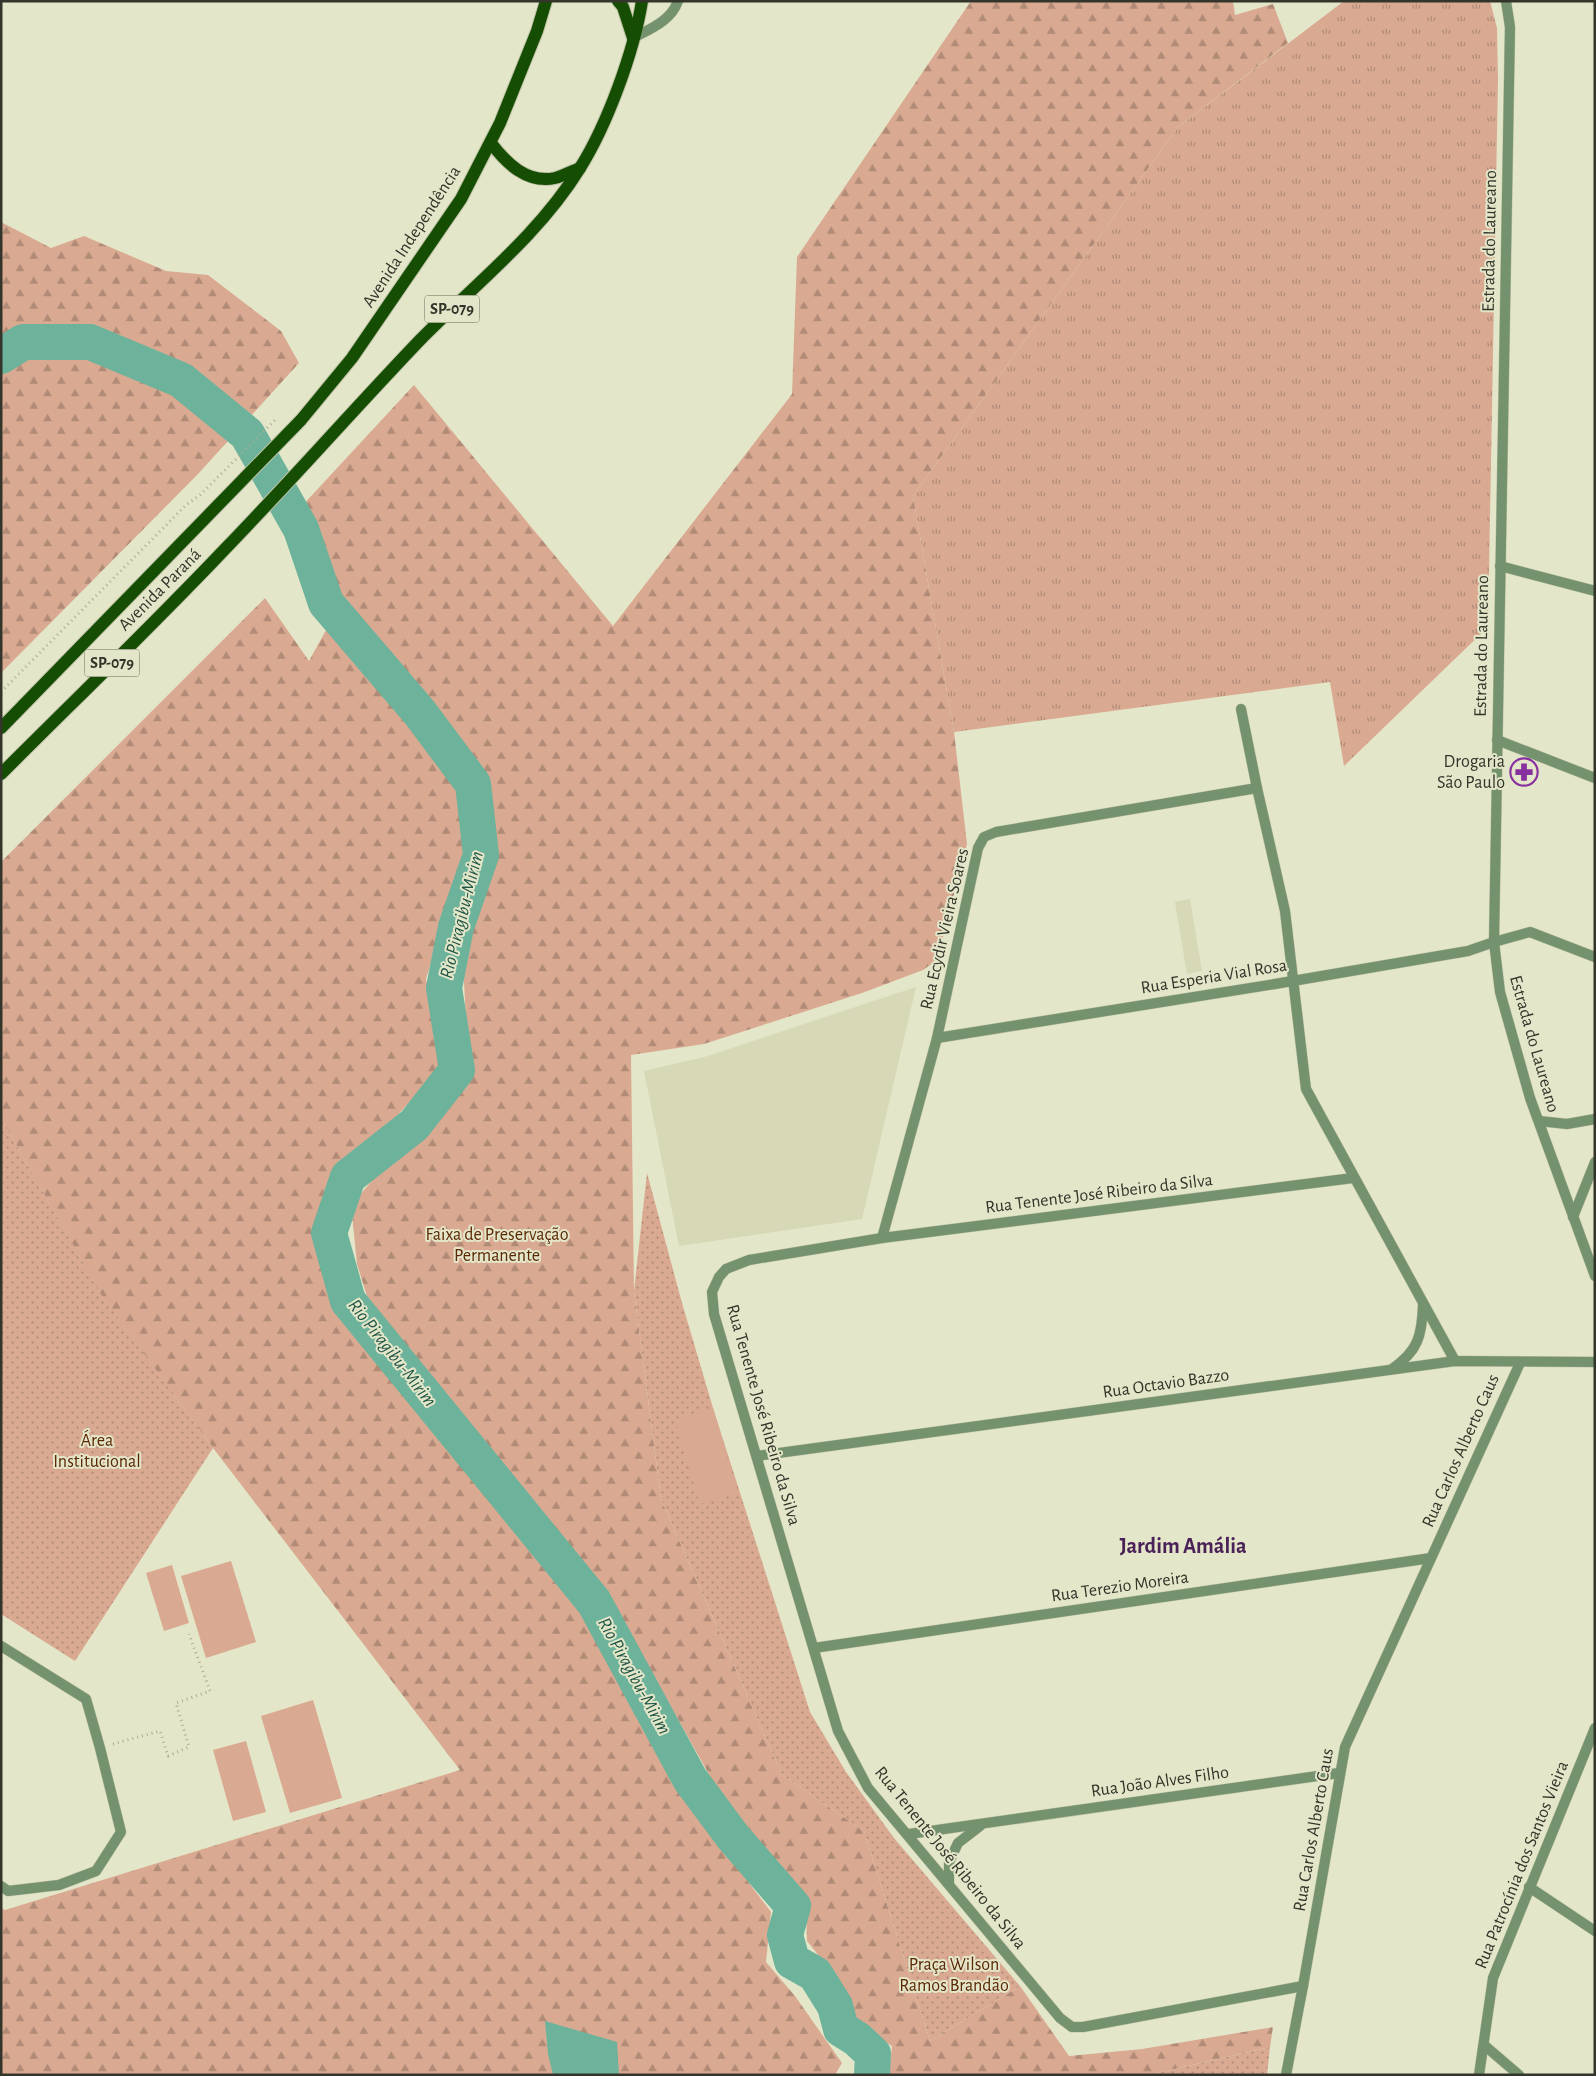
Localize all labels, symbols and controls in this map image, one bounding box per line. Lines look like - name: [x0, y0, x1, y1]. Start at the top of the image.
- street label: Avenida Independência: [360, 163, 464, 311]
- street label: Estrada do Laureano: [1480, 170, 1500, 312]
- road number: SP-079: [424, 296, 480, 322]
- street label: Avenida Paraná: [115, 545, 205, 635]
- street label: Estrada do Laureano: [1472, 575, 1492, 717]
- road number: SP-079: [84, 650, 140, 676]
- place label: Drogaria São Paulo: [1437, 753, 1505, 792]
- pharmacy icon: Drogaria São Paulo: [1509, 757, 1539, 787]
- street label: Rua Ecydir Vieira Soares: [918, 847, 972, 1011]
- water label: Rio Piragibu-Mirim: [437, 849, 487, 981]
- street label: Rua Esperia Vial Rosa: [1140, 957, 1288, 997]
- street label: Estrada do Laureano: [1506, 973, 1562, 1115]
- street label: Rua Tenente José Ribeiro da Silva: [984, 1171, 1214, 1217]
- park label: Faixa de Preservação Permanente: [425, 1226, 569, 1265]
- water label: Rio Piragibu-Mirim: [344, 1296, 440, 1410]
- street label: Rua Tenente José Ribeiro da Silva: [723, 1302, 803, 1528]
- street label: Rua Octavio Bazzo: [1102, 1366, 1231, 1402]
- street label: Rua Carlos Alberto Caus: [1419, 1372, 1503, 1530]
- park label: Área Institucional: [53, 1429, 141, 1471]
- district label: Jardim Amália: [1119, 1535, 1247, 1557]
- street label: Rua Terezio Moreira: [1050, 1568, 1190, 1606]
- water label: Rio Piragibu-Mirim: [594, 1614, 674, 1738]
- street label: Rua Carlos Alberto Caus: [1291, 1747, 1337, 1913]
- street label: Rua Patrocínia dos Santos Vieira: [1472, 1759, 1572, 1971]
- street label: Rua Tenente José Ribeiro da Silva: [871, 1763, 1029, 1953]
- street label: Rua João Alves Filho: [1090, 1763, 1230, 1801]
- park label: Praça Wilson Ramos Brandão: [899, 1956, 1009, 1995]

